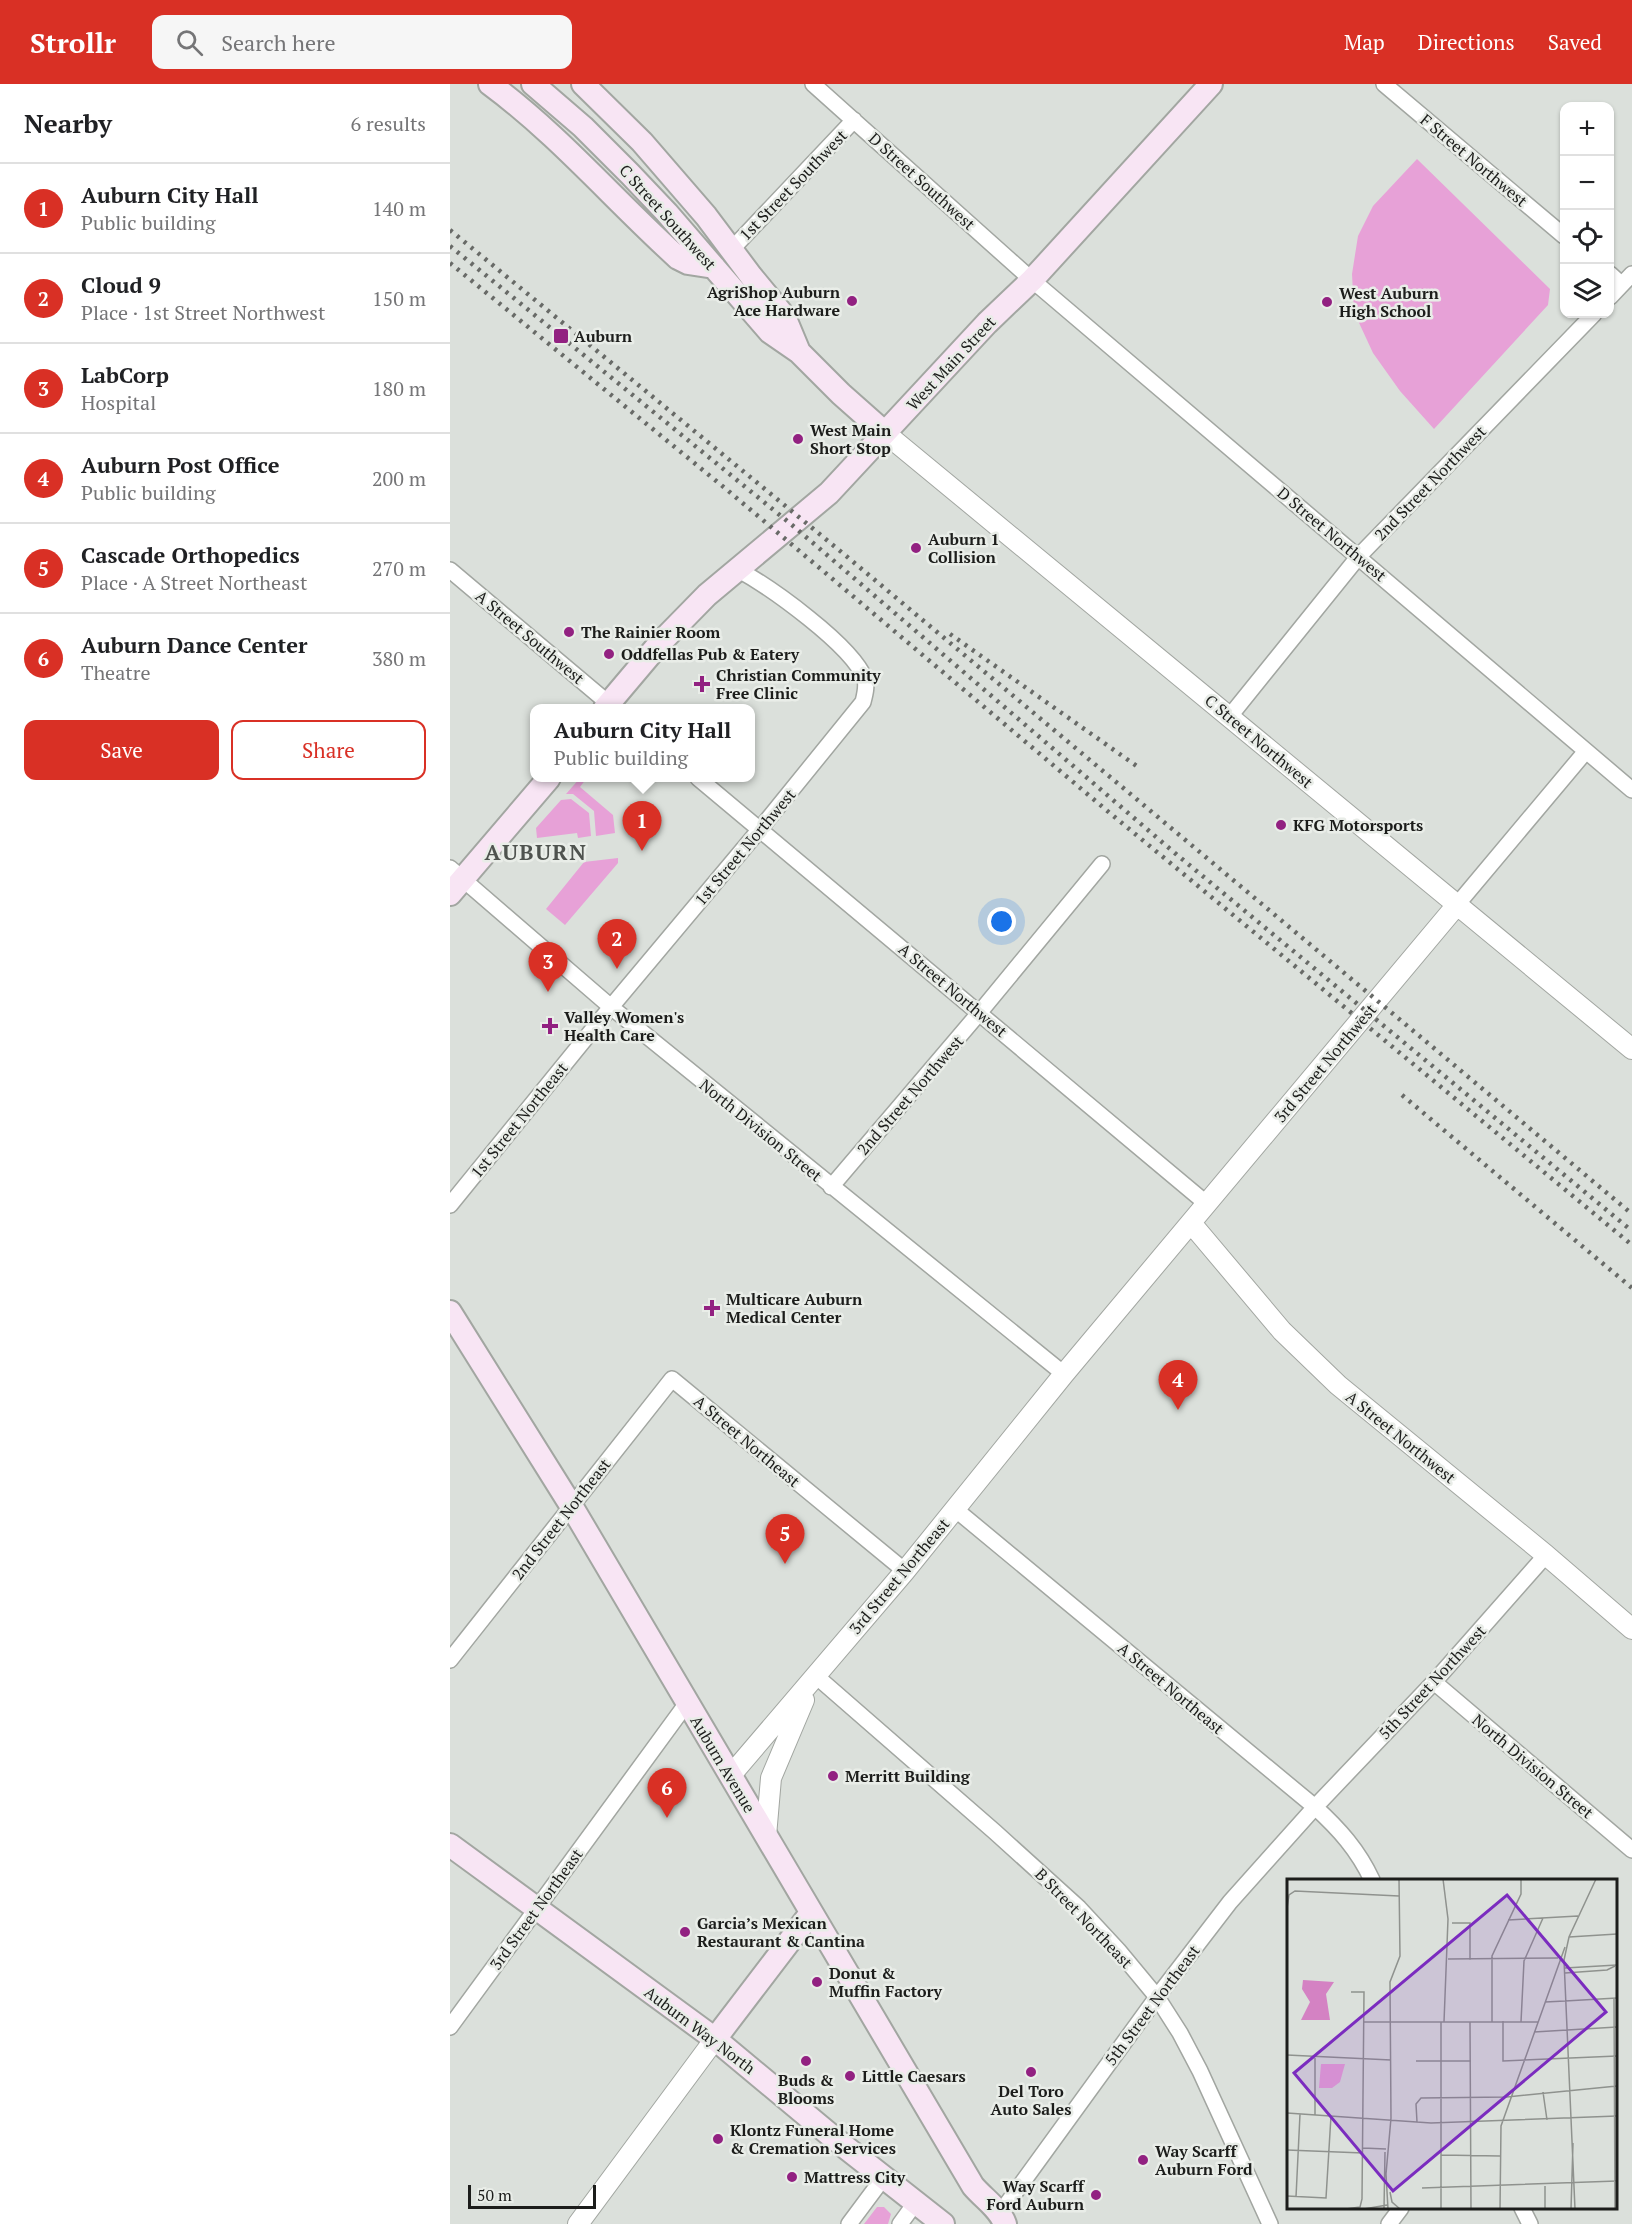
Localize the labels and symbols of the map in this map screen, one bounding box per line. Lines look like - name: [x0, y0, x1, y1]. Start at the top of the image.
- street label: F Street Northwest: [1416, 109, 1532, 211]
- street label: 1st Street Southwest: [734, 125, 852, 245]
- street label: D Street Southwest: [864, 127, 980, 235]
- street label: C Street Southwest: [615, 159, 721, 275]
- place label: AgriShop Auburn Ace Hardware: [707, 281, 841, 321]
- place label: West Auburn High School: [1339, 282, 1440, 322]
- marker: AgriShop Auburn Ace Hardware: [845, 294, 859, 308]
- marker: West Auburn High School: [1320, 295, 1334, 309]
- street label: West Main Street: [902, 311, 1001, 415]
- place label: Auburn: [574, 325, 633, 347]
- marker: Auburn: [552, 327, 570, 345]
- place label: West Main Short Stop: [810, 419, 892, 459]
- street label: 2nd Street Northwest: [1369, 421, 1491, 545]
- marker: West Main Short Stop: [791, 432, 805, 446]
- street label: D Street Northwest: [1273, 482, 1391, 586]
- place label: Auburn 1 Collision: [928, 528, 1000, 568]
- marker: Auburn 1 Collision: [909, 541, 923, 555]
- street label: A Street Southwest: [471, 585, 589, 689]
- place label: The Rainier Room: [581, 621, 720, 643]
- marker: The Rainier Room: [562, 625, 576, 639]
- place label: Oddfellas Pub & Eatery: [621, 643, 800, 665]
- marker: Oddfellas Pub & Eatery: [602, 647, 616, 661]
- place label: Christian Community Free Clinic: [716, 664, 881, 704]
- marker: Christian Community Free Clinic: [693, 675, 711, 693]
- street label: C Street Northwest: [1200, 689, 1318, 793]
- street label: 1st Street Northwest: [690, 784, 800, 910]
- pin: 1: [622, 802, 662, 851]
- place label: KFG Motorsports: [1293, 814, 1423, 836]
- marker: KFG Motorsports: [1274, 818, 1288, 832]
- district label: AUBURN: [485, 837, 587, 866]
- your location: [987, 907, 1016, 936]
- pin: 2: [598, 920, 636, 969]
- street label: A Street Northwest: [894, 938, 1012, 1042]
- pin: 3: [528, 942, 568, 992]
- street label: 3rd Street Northwest: [1269, 999, 1381, 1127]
- place label: Valley Women's Health Care: [564, 1006, 684, 1046]
- marker: Valley Women's Health Care: [541, 1017, 559, 1035]
- street label: 2nd Street Northwest: [852, 1030, 968, 1159]
- street label: 1st Street Northeast: [465, 1058, 573, 1182]
- street label: North Division Street: [695, 1074, 827, 1186]
- place label: Multicare Auburn Medical Center: [726, 1288, 863, 1328]
- marker: Multicare Auburn Medical Center: [703, 1299, 721, 1317]
- pin: 4: [1158, 1360, 1198, 1410]
- street label: A Street Northwest: [1341, 1386, 1461, 1488]
- street label: A Street Northeast: [689, 1390, 805, 1492]
- street label: 2nd Street Northeast: [507, 1454, 615, 1584]
- street label: 3rd Street Northeast: [844, 1513, 954, 1639]
- pin: 5: [766, 1514, 804, 1564]
- street label: 5th Street Northwest: [1373, 1620, 1491, 1744]
- street label: A Street Northeast: [1113, 1637, 1229, 1739]
- street label: North Division Street: [1468, 1709, 1598, 1823]
- street label: Auburn Avenue: [685, 1711, 761, 1817]
- place label: Merritt Building: [845, 1765, 971, 1787]
- pin: 6: [648, 1768, 686, 1818]
- marker: Merritt Building: [826, 1769, 840, 1783]
- street label: 3rd Street Northeast: [484, 1844, 588, 1974]
- street label: B Street Northeast: [1030, 1863, 1138, 1973]
- inset map: [1287, 1879, 1617, 2209]
- place label: Garcia’s Mexican Restaurant & Cantina: [697, 1912, 865, 1952]
- marker: Garcia’s Mexican Restaurant & Cantina: [678, 1925, 692, 1939]
- street label: 5th Street Northeast: [1099, 1940, 1205, 2070]
- place label: Donut & Muffin Factory: [829, 1962, 943, 2002]
- marker: Donut & Muffin Factory: [810, 1975, 824, 1989]
- street label: Auburn Way North: [640, 1981, 760, 2079]
- marker: Buds & Blooms: [799, 2054, 813, 2068]
- place label: Little Caesars: [862, 2065, 966, 2087]
- marker: Del Toro Auto Sales: [1024, 2065, 1038, 2079]
- place label: Buds & Blooms: [778, 2069, 834, 2109]
- marker: Little Caesars: [843, 2069, 857, 2083]
- place label: Del Toro Auto Sales: [991, 2080, 1071, 2120]
- place label: Klontz Funeral Home & Cremation Services: [730, 2119, 896, 2159]
- marker: Klontz Funeral Home & Cremation Services: [711, 2132, 725, 2146]
- place label: Way Scarff Auburn Ford: [1155, 2140, 1253, 2180]
- marker: Way Scarff Auburn Ford: [1136, 2153, 1150, 2167]
- place label: Mattress City: [804, 2166, 906, 2188]
- marker: Mattress City: [785, 2170, 799, 2184]
- place label: Way Scarff Ford Auburn: [986, 2175, 1086, 2215]
- scale bar: [468, 2182, 596, 2210]
- marker: Way Scarff Ford Auburn: [1089, 2188, 1103, 2202]

